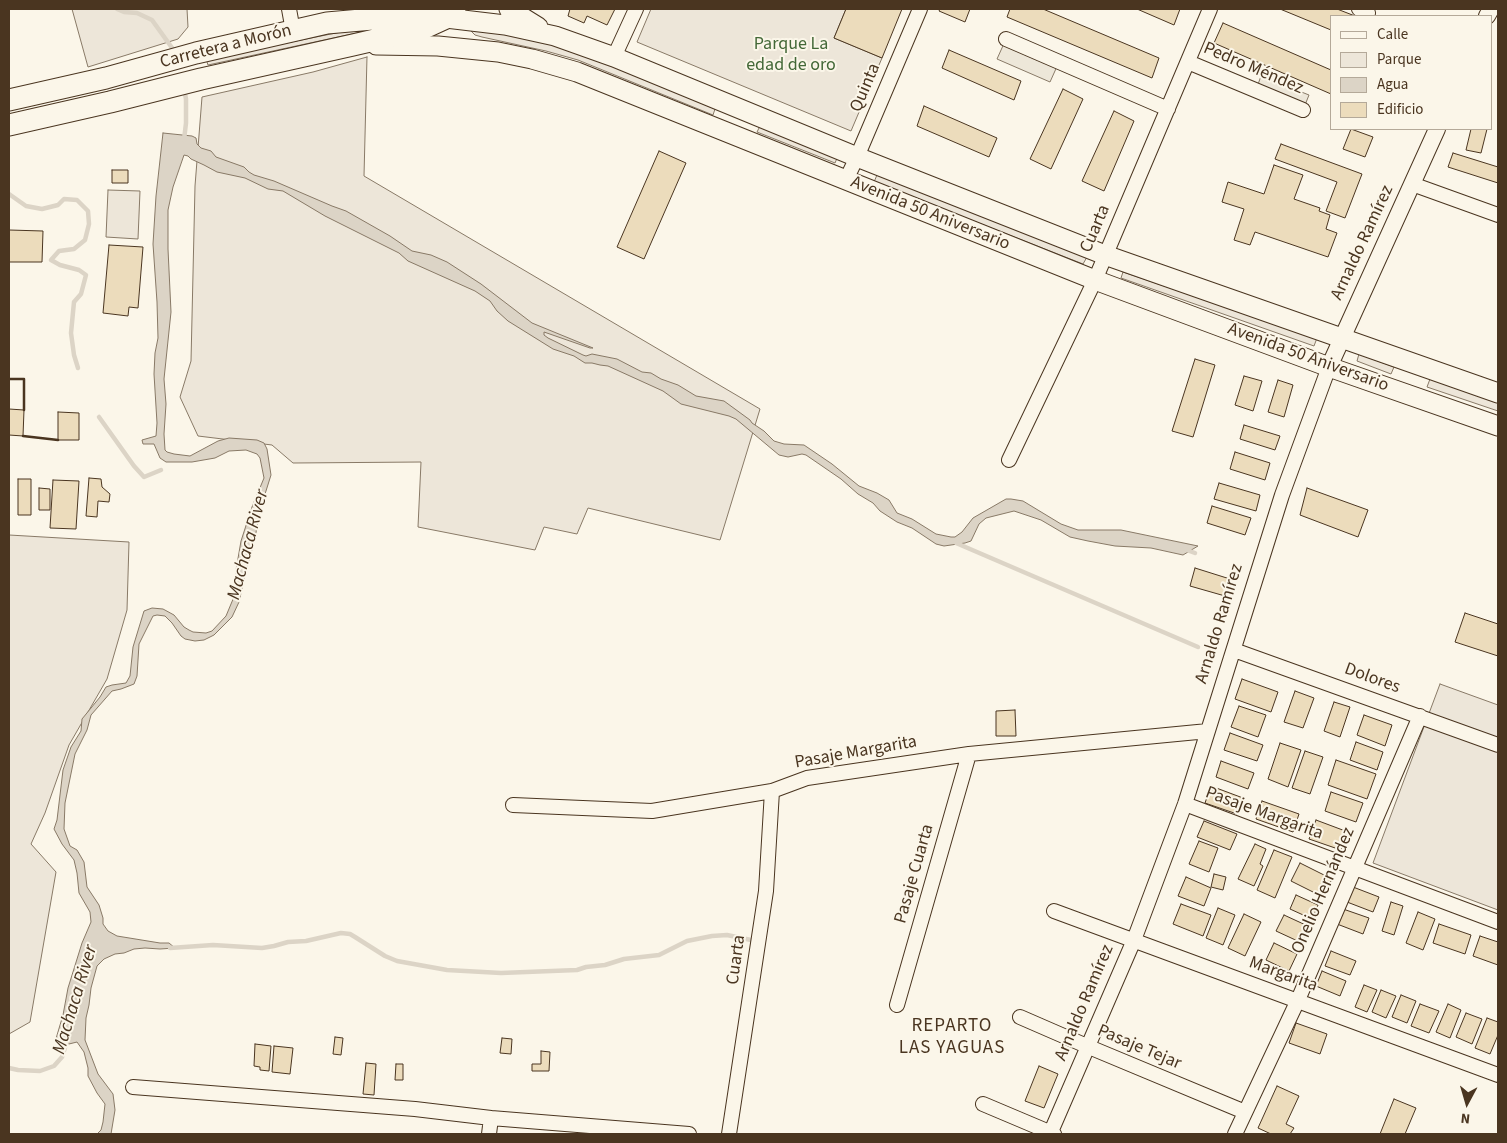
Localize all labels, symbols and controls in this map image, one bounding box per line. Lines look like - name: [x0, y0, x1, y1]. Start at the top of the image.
- legend: [1330, 15, 1492, 130]
- street label: Carretera a Morón: [158, 20, 294, 74]
- text: Calle: [1377, 24, 1408, 45]
- park label: Parque La edad de oro: [746, 34, 836, 76]
- street label: Pedro Méndez: [1200, 38, 1306, 100]
- text: Parque: [1377, 49, 1421, 70]
- street label: Quinta: [846, 60, 886, 116]
- text: Agua: [1377, 74, 1408, 95]
- text: Edificio: [1377, 99, 1424, 120]
- street label: Avenida 50 Aniversario: [847, 172, 1013, 256]
- street label: Arnaldo Ramírez: [1327, 182, 1399, 304]
- street label: Cuarta: [1076, 202, 1116, 256]
- street label: Avenida 50 Aniversario: [1224, 319, 1392, 397]
- water label: Machaca River: [223, 487, 275, 603]
- street label: Arnaldo Ramírez: [1192, 561, 1248, 687]
- street label: Dolores: [1341, 659, 1403, 699]
- street label: Pasaje Margarita: [793, 732, 919, 774]
- street label: Pasaje Margarita: [1202, 783, 1326, 845]
- street label: Pasaje Cuarta: [891, 822, 939, 926]
- street label: Onelio Hernández: [1288, 824, 1360, 958]
- street label: Cuarta: [723, 934, 751, 986]
- street label: Arnaldo Ramírez: [1051, 942, 1119, 1064]
- water label: Machaca River: [49, 943, 103, 1057]
- street label: Margarita: [1246, 953, 1320, 997]
- district label: REPARTO LAS YAGUAS: [897, 1016, 1007, 1060]
- street label: Pasaje Tejar: [1094, 1021, 1184, 1075]
- north arrow: [1442, 1078, 1492, 1128]
- text: N: [1460, 1107, 1471, 1128]

